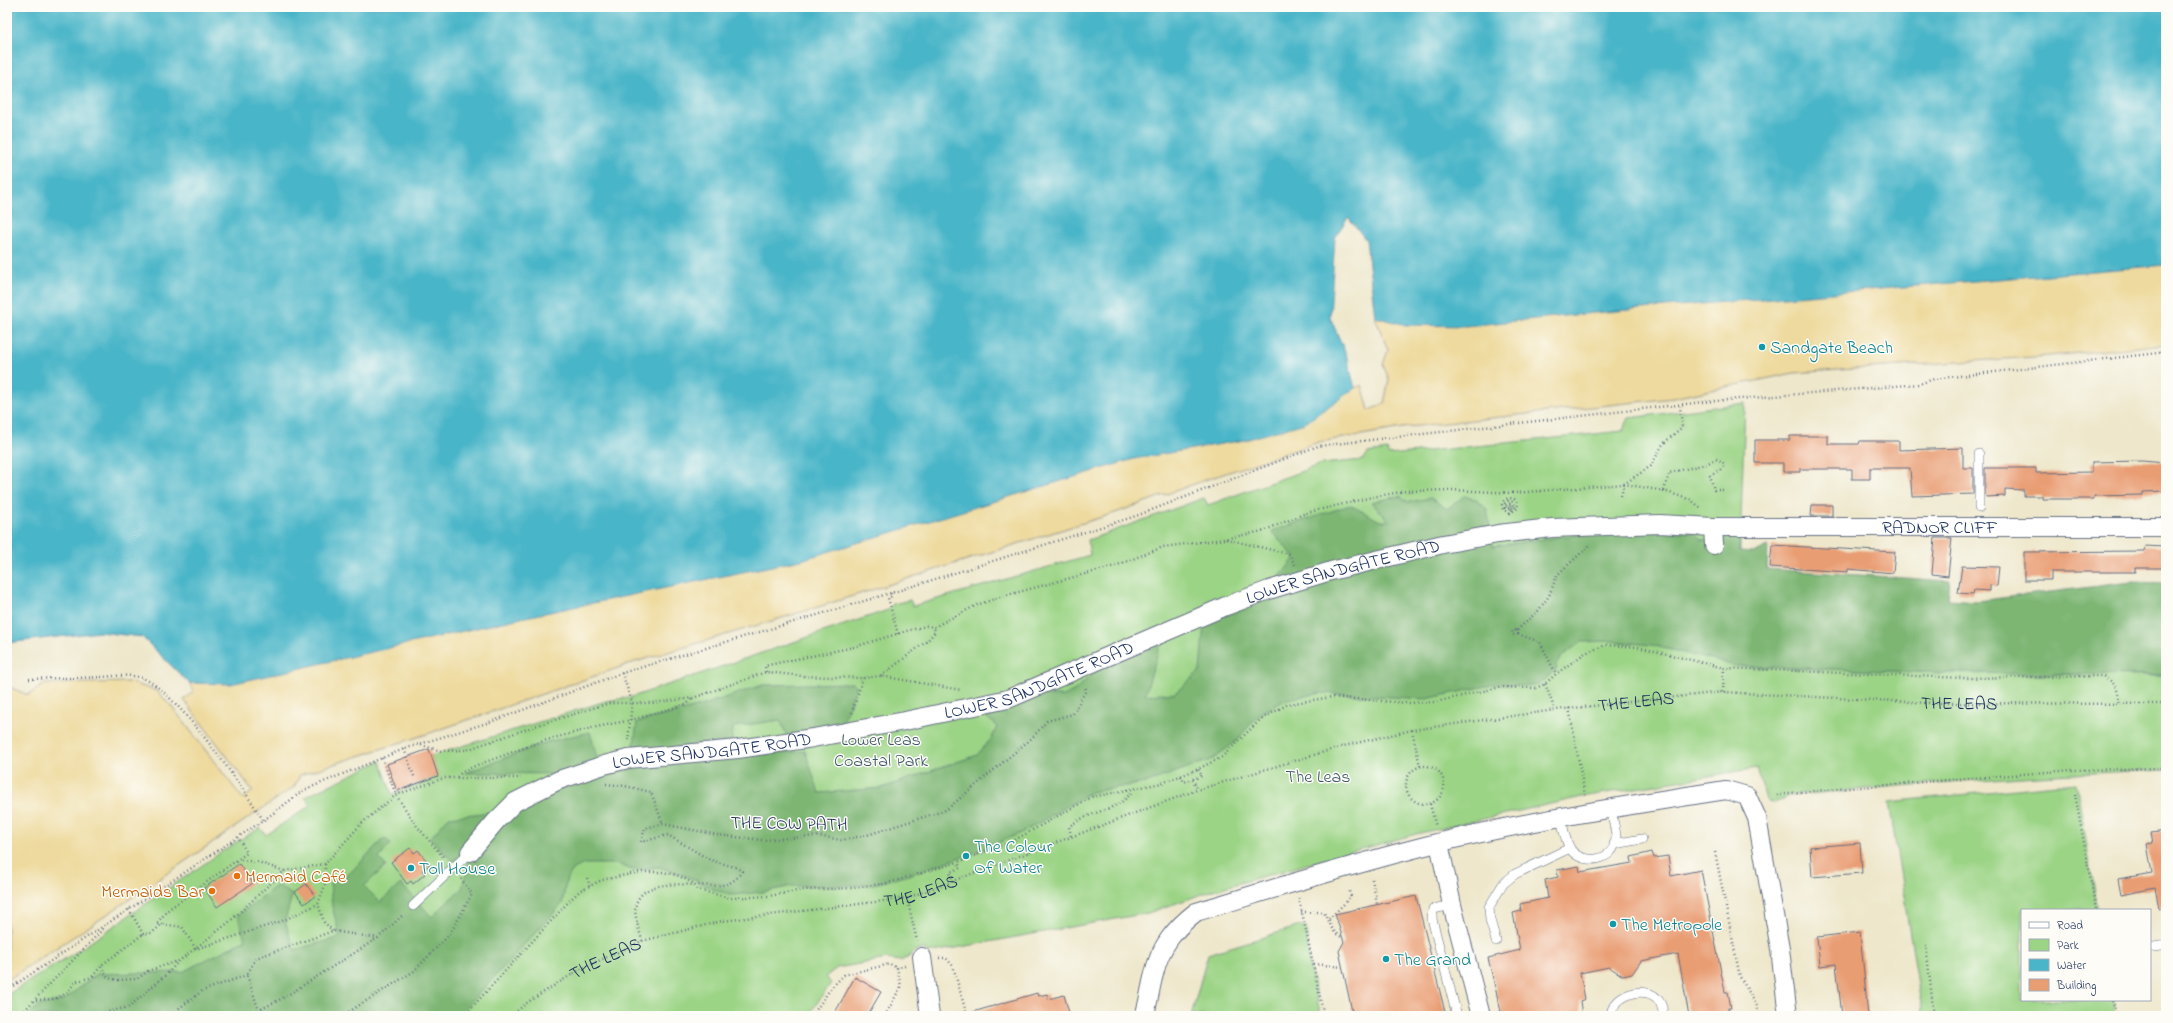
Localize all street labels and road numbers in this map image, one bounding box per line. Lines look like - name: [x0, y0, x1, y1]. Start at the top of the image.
- street label: RADNOR CLIFF: [1882, 516, 1998, 542]
- street label: LOWER SANDGATE ROAD: [1243, 534, 1443, 612]
- street label: LOWER SANDGATE ROAD: [942, 636, 1138, 727]
- street label: THE LEAS: [1597, 686, 1676, 720]
- street label: THE LEAS: [1920, 691, 1997, 718]
- street label: LOWER SANDGATE ROAD: [610, 727, 813, 777]
- street label: THE COW PATH: [730, 811, 848, 839]
- street label: THE LEAS: [882, 869, 962, 916]
- street label: THE LEAS: [565, 932, 646, 988]

